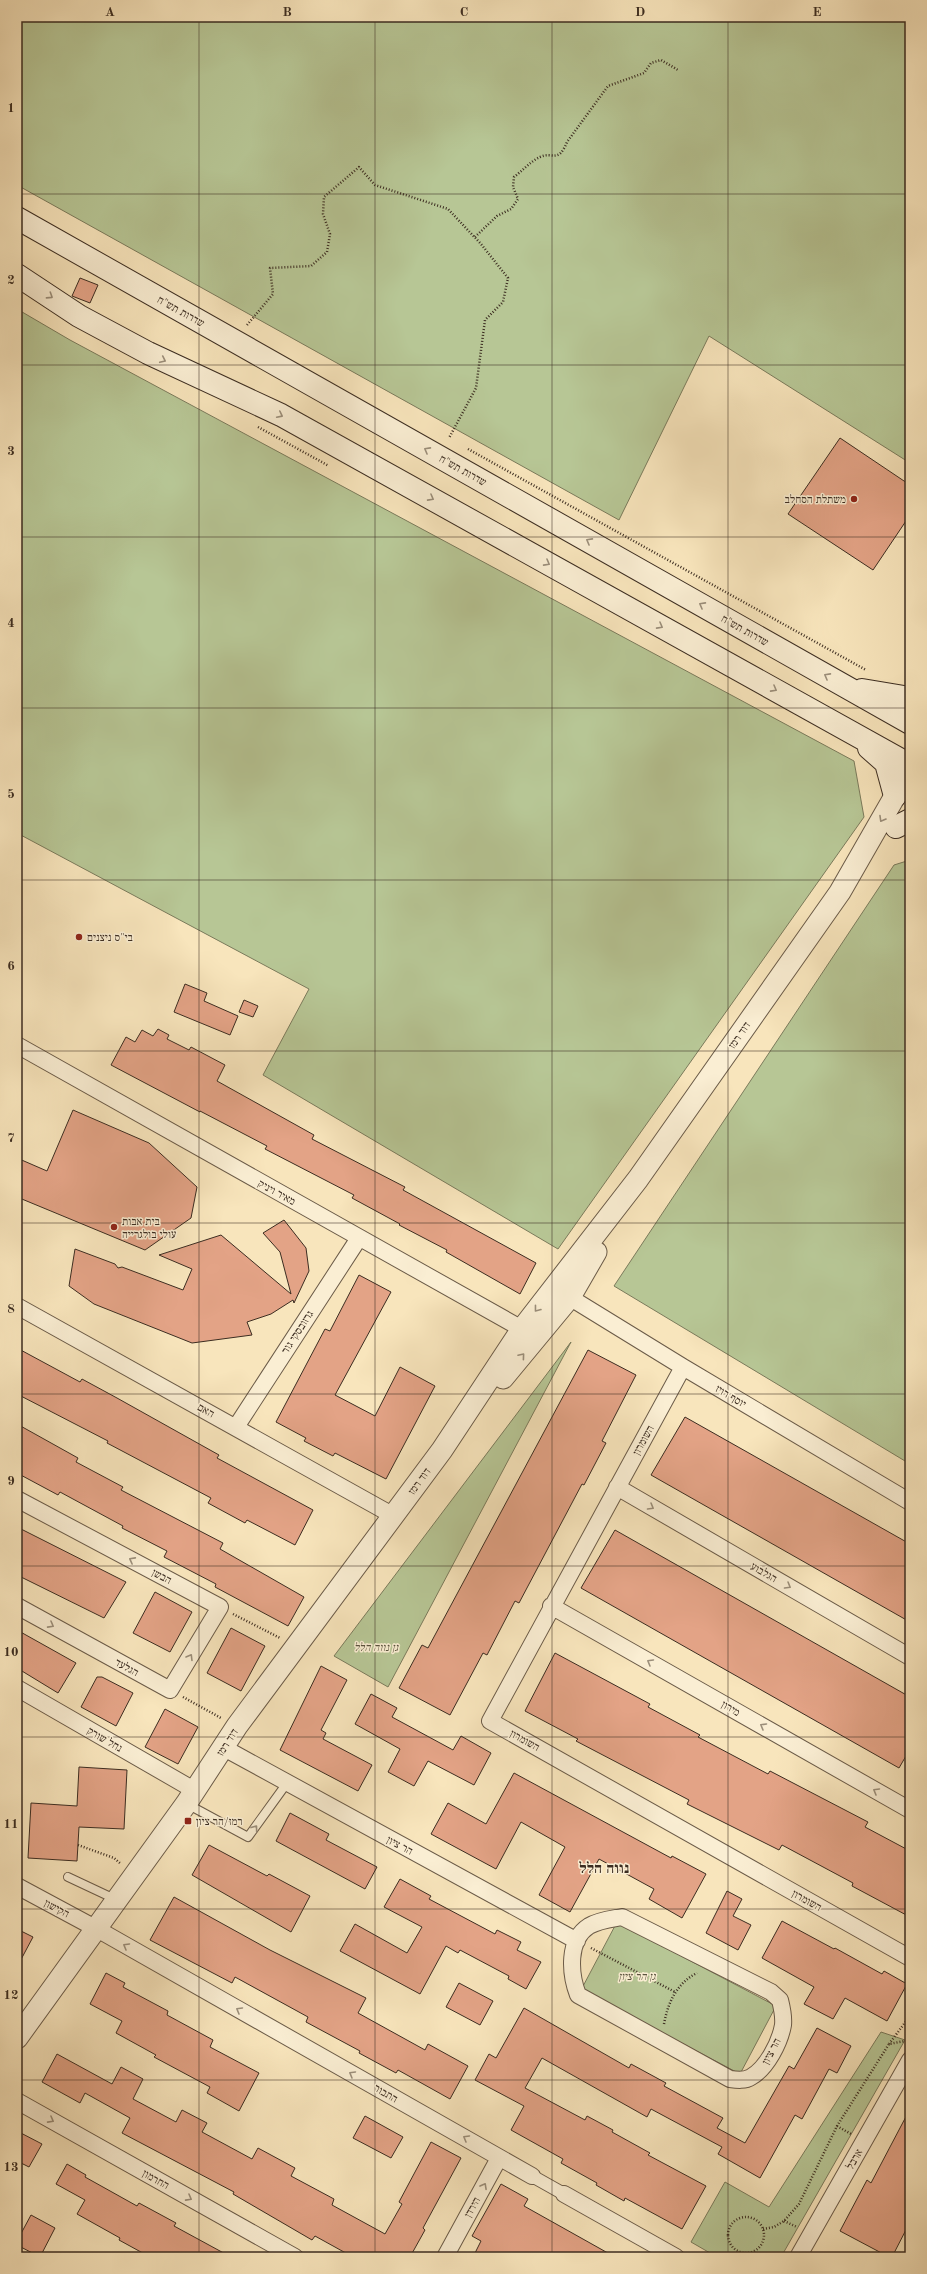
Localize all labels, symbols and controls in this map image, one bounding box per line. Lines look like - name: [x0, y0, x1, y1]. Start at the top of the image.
- text: A: [105, 6, 115, 19]
- text: B: [282, 6, 292, 19]
- text: C: [460, 6, 468, 19]
- text: D: [635, 6, 645, 19]
- text: E: [813, 6, 822, 19]
- text: 1: [7, 102, 15, 115]
- text: 2: [7, 274, 15, 287]
- one-way arrow: [45, 291, 52, 298]
- street label: שדרות תש"ח: [155, 295, 206, 330]
- one-way arrow: [158, 355, 166, 363]
- one-way arrow: [276, 411, 284, 418]
- text: 3: [7, 445, 15, 458]
- one-way arrow: [424, 447, 431, 454]
- street label: שדרות תש"ח: [437, 454, 488, 489]
- one-way arrow: [427, 494, 434, 501]
- place label: משתלת הסחלב: [785, 494, 846, 506]
- marker: משתלת הסחלב: [849, 494, 859, 504]
- one-way arrow: [586, 539, 593, 546]
- one-way arrow: [543, 558, 550, 565]
- one-way arrow: [699, 603, 706, 610]
- street label: שדרות תש"ח: [719, 614, 770, 649]
- text: 4: [7, 617, 15, 630]
- one-way arrow: [656, 621, 663, 628]
- one-way arrow: [824, 673, 831, 681]
- one-way arrow: [770, 684, 777, 692]
- text: 5: [7, 788, 15, 801]
- one-way arrow: [879, 815, 886, 822]
- marker: בי"ס ניצנים: [74, 932, 84, 942]
- place label: בי"ס ניצנים: [87, 933, 133, 944]
- text: 6: [7, 960, 15, 973]
- street label: דוד רמז: [727, 1020, 753, 1051]
- text: 7: [7, 1132, 15, 1145]
- street label: מאיר ויניק: [256, 1179, 297, 1208]
- place label: בית אבות עולי בולגרייה: [122, 1217, 176, 1241]
- marker: בית אבות עולי בולגרייה: [109, 1222, 119, 1232]
- text: 8: [7, 1303, 15, 1316]
- one-way arrow: [535, 1305, 542, 1312]
- street label: גרזובסקי גור: [280, 1309, 316, 1356]
- one-way arrow: [517, 1353, 524, 1361]
- street label: יוסף רויז: [713, 1384, 748, 1411]
- street label: האם: [195, 1402, 216, 1420]
- street label: השומרון: [632, 1424, 657, 1458]
- street label: דוד רמז: [407, 1466, 433, 1497]
- text: 9: [7, 1475, 15, 1488]
- one-way arrow: [647, 1502, 654, 1509]
- one-way arrow: [129, 1557, 136, 1565]
- street label: הגלבוע: [748, 1561, 779, 1585]
- street label: הבשן: [150, 1568, 173, 1587]
- one-way arrow: [783, 1582, 791, 1589]
- one-way arrow: [47, 1621, 54, 1628]
- park label: גן נווה הלל: [354, 1642, 400, 1654]
- text: 10: [3, 1646, 19, 1659]
- one-way arrow: [186, 1654, 193, 1661]
- street label: הגלעד: [113, 1657, 141, 1679]
- one-way arrow: [647, 1660, 654, 1667]
- street label: מירון: [719, 1700, 742, 1719]
- one-way arrow: [760, 1724, 767, 1731]
- street label: נחל שורק: [85, 1725, 124, 1755]
- street label: דוד רמז: [215, 1727, 241, 1758]
- street label: השומרון: [507, 1729, 541, 1754]
- one-way arrow: [873, 1788, 880, 1795]
- marker: רמז/הר ציון: [183, 1816, 193, 1826]
- place label: רמז/הר ציון: [196, 1817, 243, 1828]
- text: 11: [3, 1818, 19, 1831]
- one-way arrow: [250, 1825, 257, 1832]
- street label: הר ציון: [384, 1835, 414, 1858]
- district label: נווה הלל: [579, 1861, 629, 1877]
- street label: השומרון: [789, 1889, 823, 1914]
- street label: הקישון: [42, 1898, 71, 1921]
- one-way arrow: [123, 1943, 130, 1950]
- park label: גן הר ציון: [618, 1972, 657, 1983]
- text: 12: [3, 1989, 19, 2002]
- one-way arrow: [236, 2007, 244, 2015]
- street label: הר ציון: [761, 2037, 784, 2067]
- one-way arrow: [349, 2072, 357, 2079]
- street label: התבור: [371, 2083, 399, 2106]
- one-way arrow: [47, 2116, 54, 2123]
- one-way arrow: [462, 2136, 470, 2143]
- street label: ארבל: [844, 2147, 866, 2172]
- text: 13: [3, 2161, 19, 2174]
- street label: החרמון: [140, 2169, 171, 2192]
- one-way arrow: [479, 2183, 487, 2190]
- one-way arrow: [185, 2193, 192, 2200]
- street label: הירדן: [463, 2196, 483, 2220]

